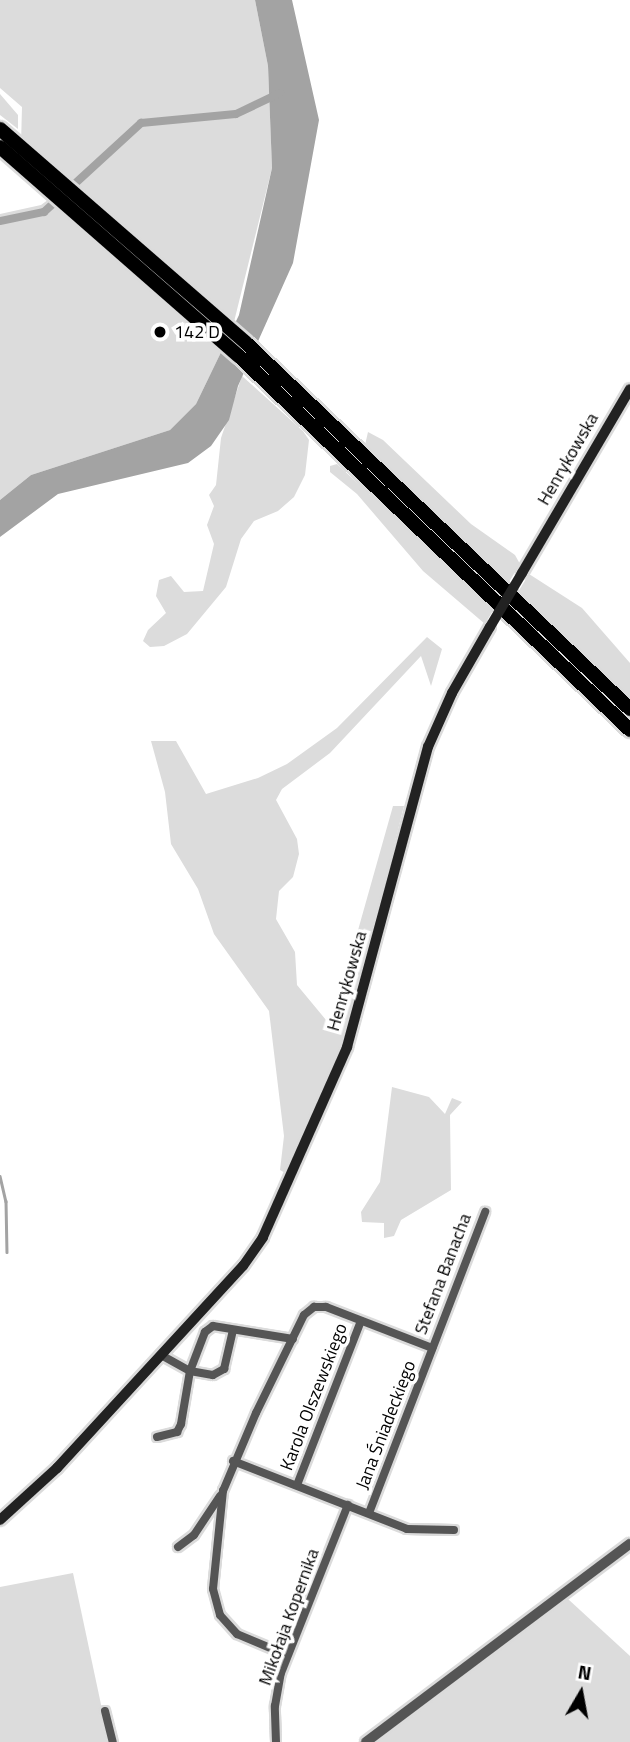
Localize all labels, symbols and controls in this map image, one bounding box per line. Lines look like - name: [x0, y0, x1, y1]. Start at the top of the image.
- place label: 142 D: [174, 321, 220, 343]
- marker: 142 D: [152, 324, 168, 340]
- street label: Henrykowska: [533, 409, 603, 509]
- street label: Henrykowska: [322, 928, 372, 1034]
- street label: Stefana Banacha: [410, 1210, 476, 1338]
- street label: Karola Olszewskiego: [276, 1320, 352, 1474]
- street label: Jana Śniadeckiego: [352, 1358, 420, 1492]
- street label: Mikołaja Kopernika: [254, 1546, 324, 1688]
- text: N: [576, 1656, 594, 1687]
- north arrow: [546, 1658, 616, 1728]

